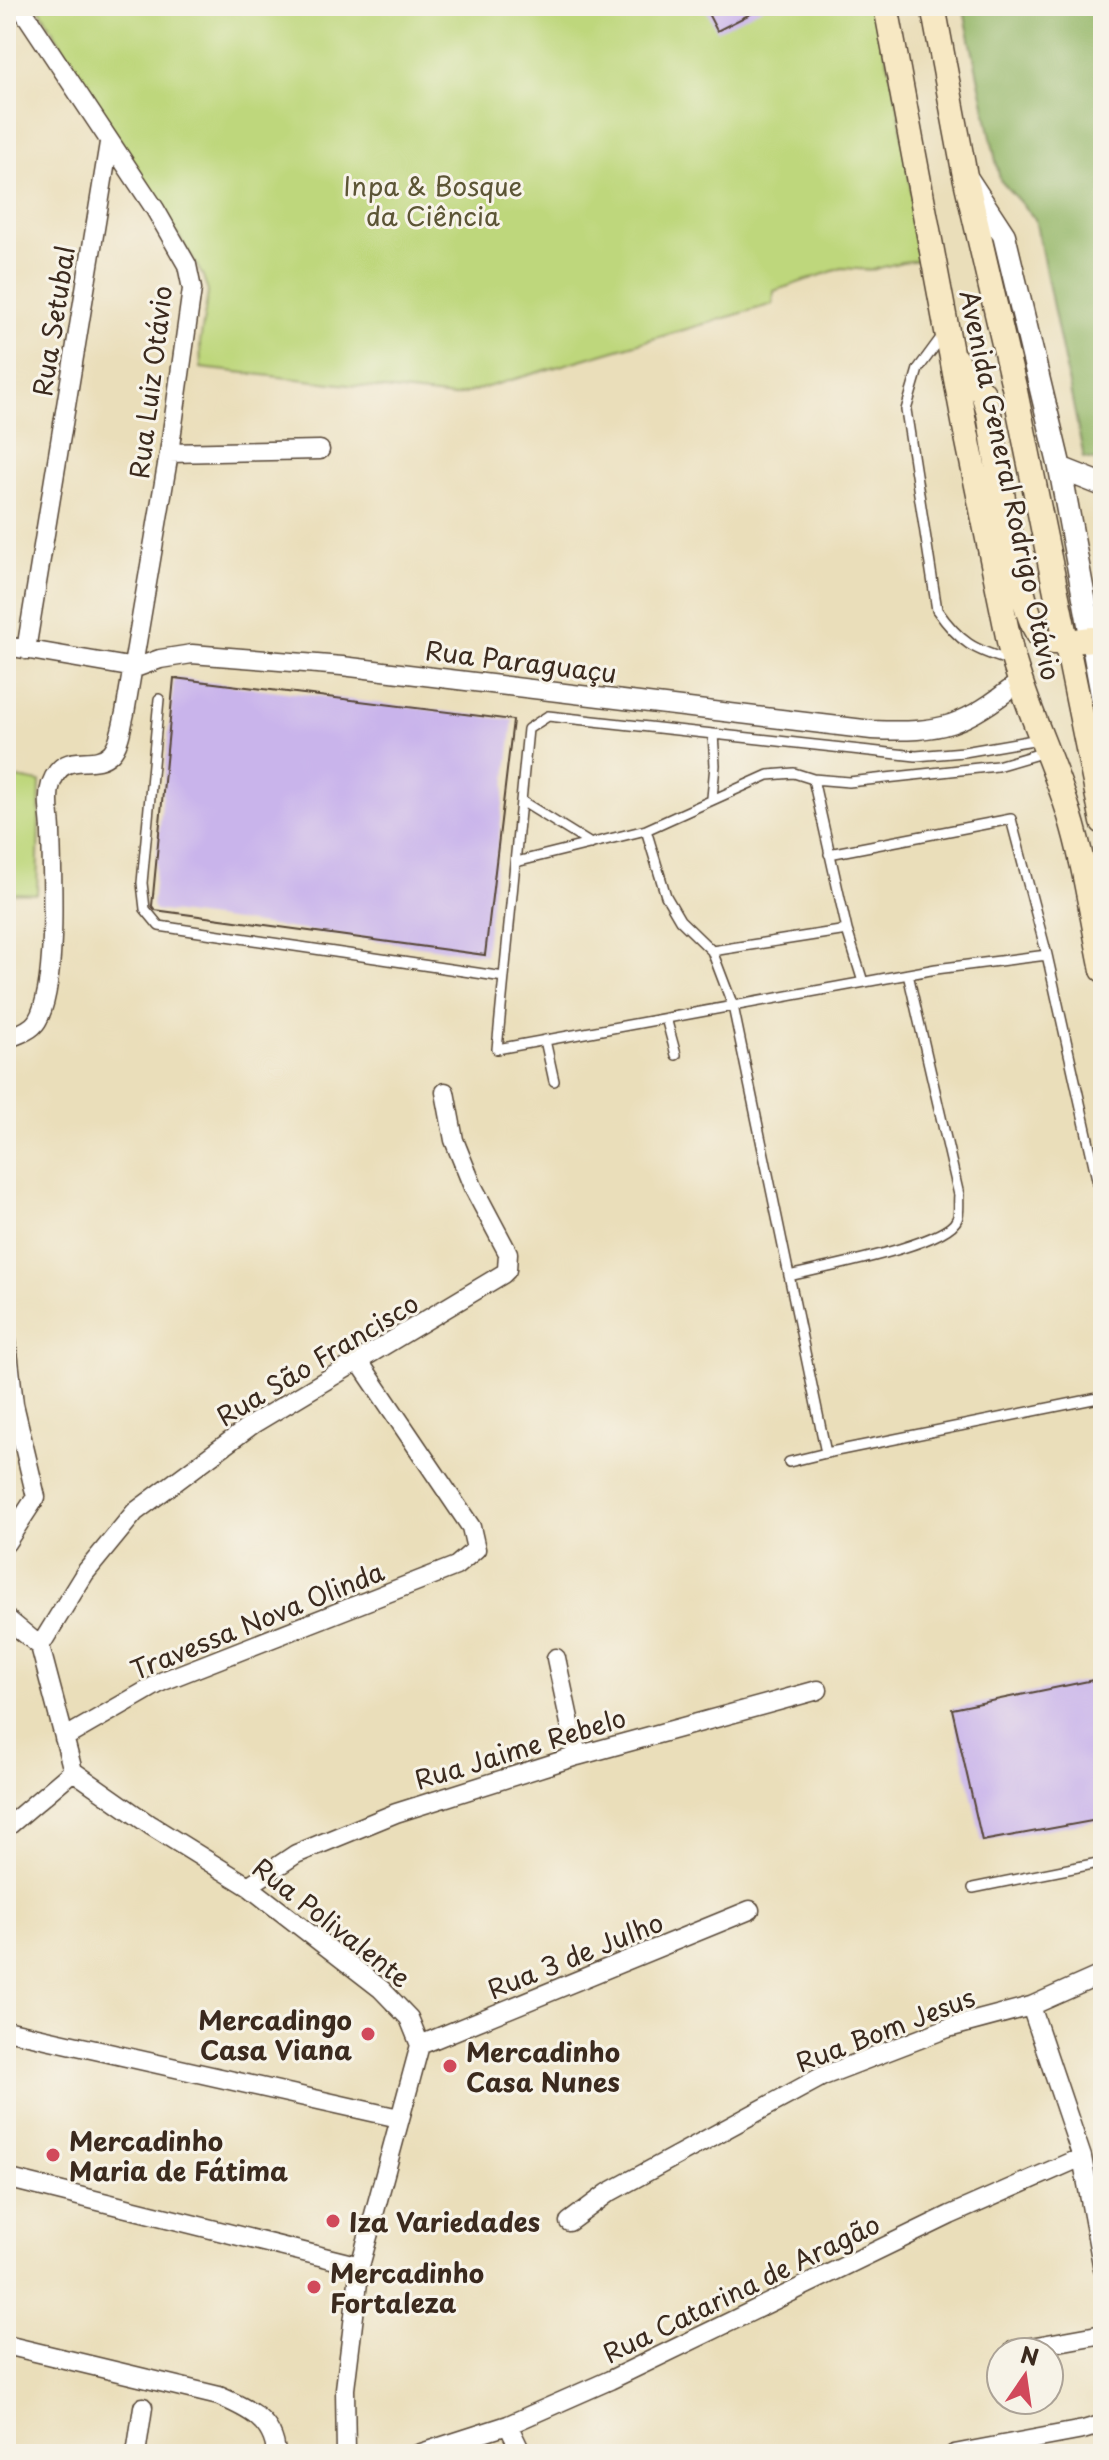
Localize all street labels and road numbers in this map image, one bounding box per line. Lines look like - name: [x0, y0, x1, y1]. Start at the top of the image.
- street label: Rua Setubal: [22, 243, 84, 399]
- street label: Rua Luiz Otávio: [119, 283, 181, 481]
- street label: Avenida General Rodrigo Otávio: [951, 286, 1071, 684]
- street label: Rua Paraguaçu: [423, 630, 619, 692]
- street label: Rua São Francisco: [208, 1283, 426, 1435]
- street label: Travessa Nova Olinda: [124, 1551, 390, 1689]
- street label: Rua Jaime Rebelo: [409, 1697, 631, 1799]
- street label: Rua Polivalente: [245, 1848, 419, 1996]
- street label: Rua 3 de Julho: [481, 1902, 669, 2008]
- street label: Rua Bom Jesus: [790, 1977, 980, 2081]
- street label: Rua Catarina de Aragão: [596, 2204, 886, 2372]

